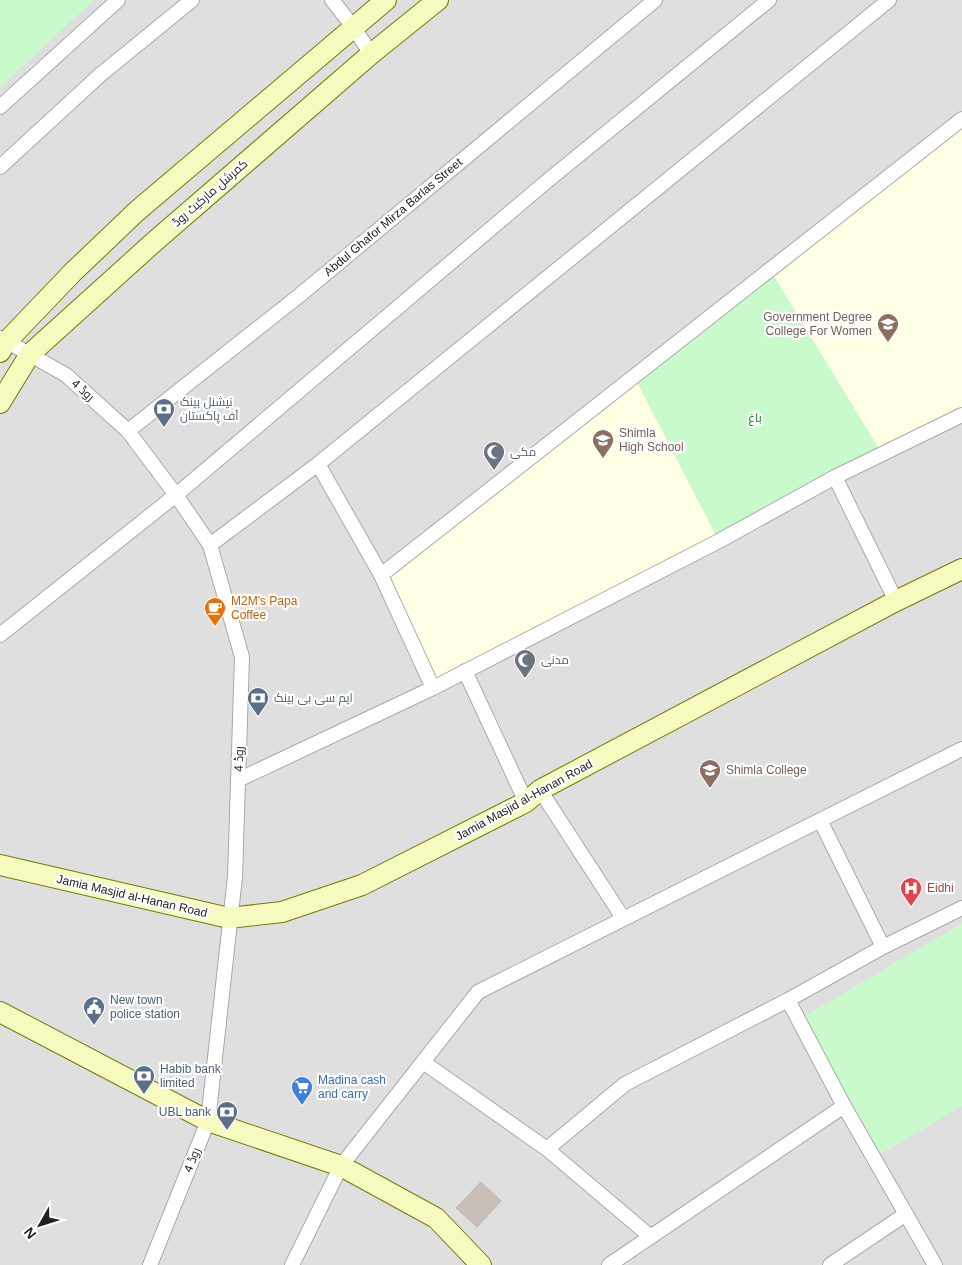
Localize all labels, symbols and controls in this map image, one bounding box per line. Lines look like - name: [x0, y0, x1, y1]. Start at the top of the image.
- street label: Abdul Ghafor Mirza Barlas Street: [321, 155, 465, 279]
- street label: کمرشل مارکیٹ روڈ: [170, 157, 250, 229]
- place label: Government Degree College For Women: [763, 310, 872, 338]
- school or university icon: Government Degree College For Women: [876, 312, 900, 343]
- street label: روڈ 4: [69, 376, 97, 404]
- place label: نیشنل بینک آف پاکستان: [180, 395, 239, 425]
- bank icon: نیشنل بینک آف پاکستان: [152, 397, 176, 428]
- park label: باغ: [748, 411, 762, 426]
- place label: Shimla High School: [619, 426, 684, 454]
- school or university icon: Shimla High School: [591, 428, 615, 459]
- mosque icon: مکی: [482, 440, 506, 471]
- place label: مکی: [510, 445, 536, 459]
- place label: M2M's Papa Coffee: [231, 594, 298, 622]
- cafe icon: M2M's Papa Coffee: [203, 596, 227, 627]
- mosque icon: مدنی: [513, 648, 537, 679]
- place label: مدنی: [541, 653, 569, 667]
- bank icon: ایم سی بی بینک: [246, 686, 270, 717]
- place label: ایم سی بی بینک: [274, 691, 353, 706]
- street label: روڈ 4: [232, 746, 246, 772]
- street label: Jamia Masjid al-Hanan Road: [453, 757, 595, 843]
- school or university icon: Shimla College: [698, 758, 722, 789]
- place label: Shimla College: [726, 763, 807, 777]
- street label: Jamia Masjid al-Hanan Road: [55, 872, 209, 920]
- hospital icon: Eidhi: [899, 876, 923, 907]
- place label: Eidhi: [927, 881, 954, 895]
- place label: New town police station: [110, 993, 180, 1021]
- public building icon: New town police station: [82, 995, 106, 1026]
- place label: Habib bank limited: [160, 1062, 222, 1090]
- bank icon: Habib bank limited: [132, 1064, 156, 1095]
- place label: Madina cash and carry: [318, 1073, 386, 1101]
- supermarket icon: Madina cash and carry: [290, 1075, 314, 1106]
- bank icon: UBL bank: [215, 1100, 239, 1131]
- place label: UBL bank: [159, 1105, 212, 1119]
- street label: روڈ 4: [181, 1146, 203, 1174]
- north arrow: [15, 1200, 65, 1250]
- text: N: [20, 1224, 39, 1242]

